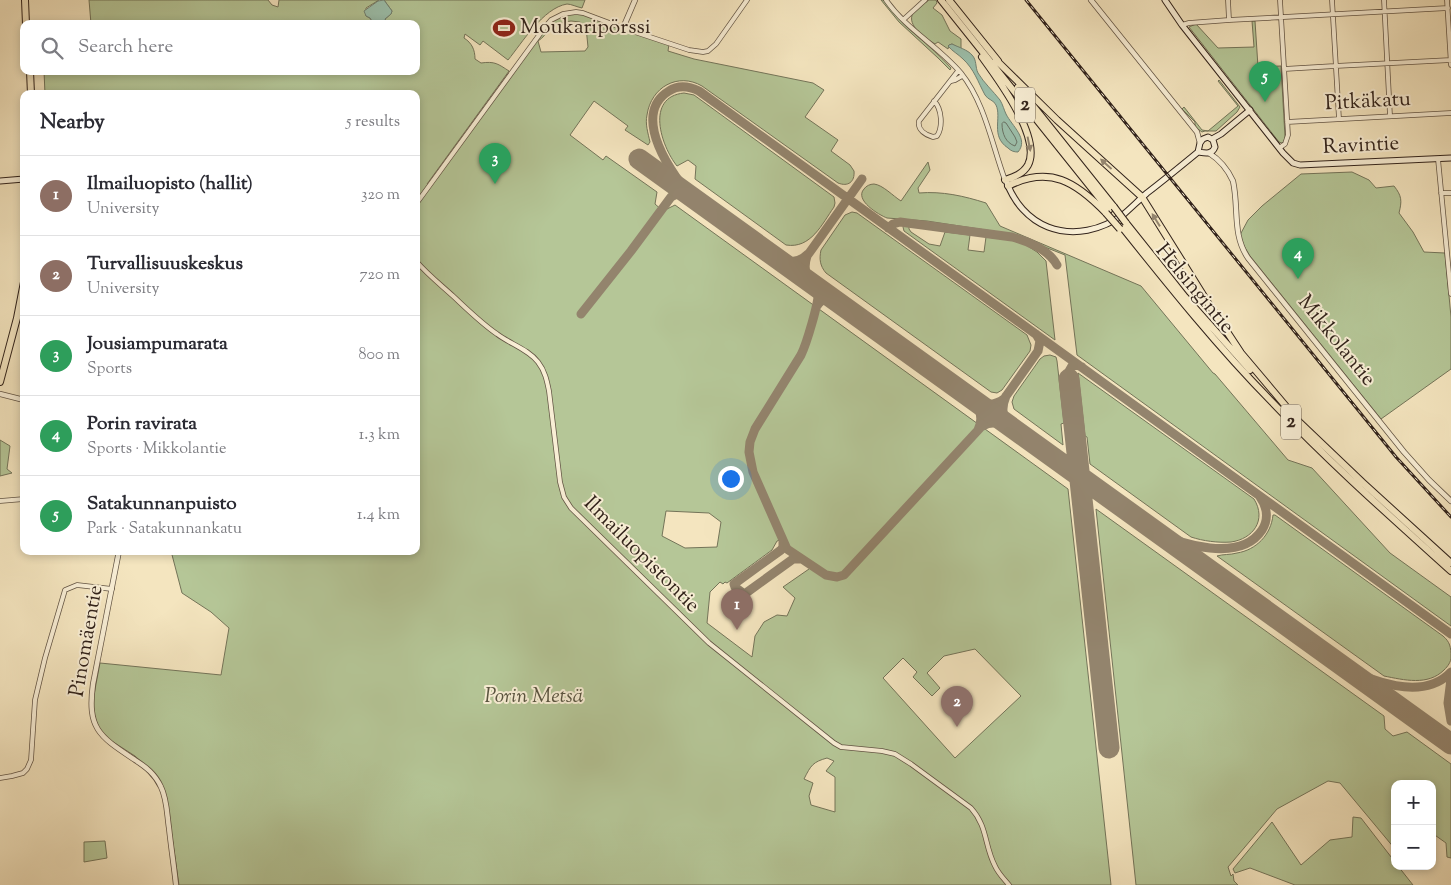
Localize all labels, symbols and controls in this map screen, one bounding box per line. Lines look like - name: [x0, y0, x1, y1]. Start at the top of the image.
- place label: Moukaripörssi: [520, 13, 651, 43]
- sports icon: Moukaripörssi: [491, 15, 517, 41]
- search box: [20, 20, 420, 75]
- icon: search: [38, 34, 66, 62]
- text: Search here: [78, 34, 173, 61]
- pin: 5: [1249, 61, 1281, 102]
- street label: Pitkäkatu: [1324, 85, 1412, 119]
- road number: 2: [1015, 88, 1035, 122]
- text: Nearby: [40, 108, 105, 138]
- text: 5 results: [346, 111, 400, 134]
- street label: Ravintie: [1322, 129, 1400, 163]
- one-way arrow: [1026, 137, 1034, 153]
- pin: 3: [479, 143, 511, 184]
- one-way arrow: [1100, 159, 1113, 170]
- text: Ilmailuopisto (hallit): [87, 171, 253, 198]
- text: 1: [53, 184, 59, 207]
- text: 320 m: [361, 184, 400, 207]
- text: University: [87, 198, 160, 221]
- one-way arrow: [1152, 213, 1161, 226]
- street label: Helsingintie: [1147, 237, 1241, 341]
- pin: 4: [1282, 238, 1314, 279]
- text: Turvallisuuskeskus: [87, 251, 243, 278]
- text: 2: [52, 264, 60, 287]
- text: 720 m: [360, 264, 400, 287]
- text: University: [87, 278, 160, 301]
- street label: Mikkolantie: [1290, 289, 1382, 393]
- text: Jousiampumarata: [87, 331, 228, 358]
- text: 3: [53, 344, 59, 367]
- text: 800 m: [358, 344, 400, 367]
- text: Sports: [87, 358, 132, 381]
- road number: 2: [1281, 404, 1301, 440]
- text: Porin ravirata: [87, 411, 197, 438]
- text: 4: [52, 424, 60, 447]
- text: 1.3 km: [359, 424, 400, 447]
- text: Sports · Mikkolantie: [87, 438, 226, 461]
- your location: [718, 466, 744, 492]
- street label: Ilmailuopistontie: [576, 490, 706, 620]
- text: Satakunnanpuisto: [87, 491, 237, 518]
- text: 5: [53, 504, 59, 527]
- text: 1.4 km: [357, 504, 400, 527]
- text: Park · Satakunnankatu: [87, 518, 242, 541]
- street label: Pinomäentie: [62, 583, 112, 699]
- pin: 1: [721, 589, 753, 630]
- park label: Porin Metsä: [485, 682, 584, 712]
- pin: 2: [941, 686, 973, 727]
- map controls: [1391, 780, 1436, 870]
- button: +: [1391, 780, 1436, 825]
- button: −: [1391, 825, 1436, 870]

